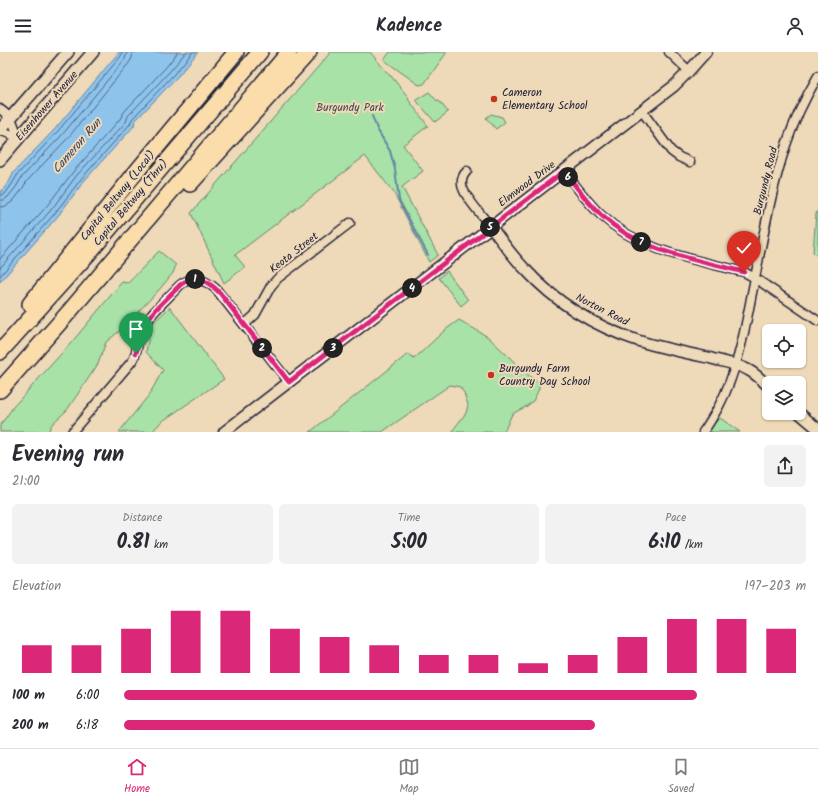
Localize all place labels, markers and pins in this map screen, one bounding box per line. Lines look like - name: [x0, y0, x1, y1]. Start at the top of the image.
- place label: Cameron Elementary School: [502, 84, 588, 115]
- marker: Cameron Elementary School: [489, 94, 499, 104]
- pin: 6: [558, 167, 578, 187]
- pin: 5: [480, 217, 500, 237]
- pin: [727, 231, 761, 272]
- pin: 7: [631, 232, 651, 252]
- pin: 1: [185, 269, 205, 289]
- pin: 4: [402, 278, 422, 298]
- pin: [119, 312, 153, 353]
- pin: 2: [252, 338, 272, 358]
- pin: 3: [323, 338, 343, 358]
- place label: Burgundy Farm Country Day School: [499, 360, 591, 391]
- marker: Burgundy Farm Country Day School: [486, 370, 496, 380]

